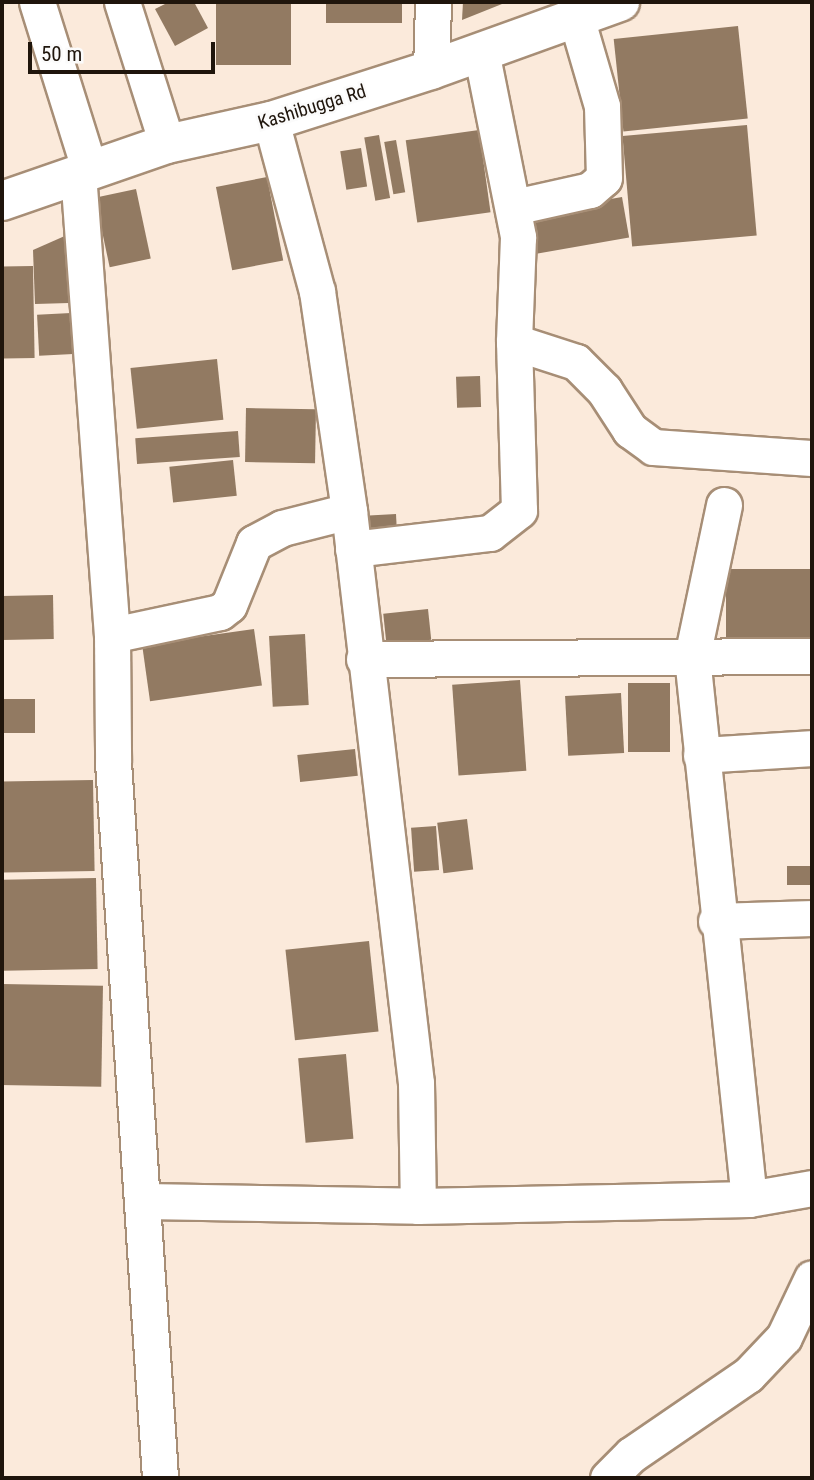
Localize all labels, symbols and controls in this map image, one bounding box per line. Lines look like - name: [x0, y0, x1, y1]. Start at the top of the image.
- scale bar: [32, 28, 219, 72]
- text: 50 m: [41, 42, 82, 66]
- street label: Kashibugga Rd: [255, 80, 369, 134]

